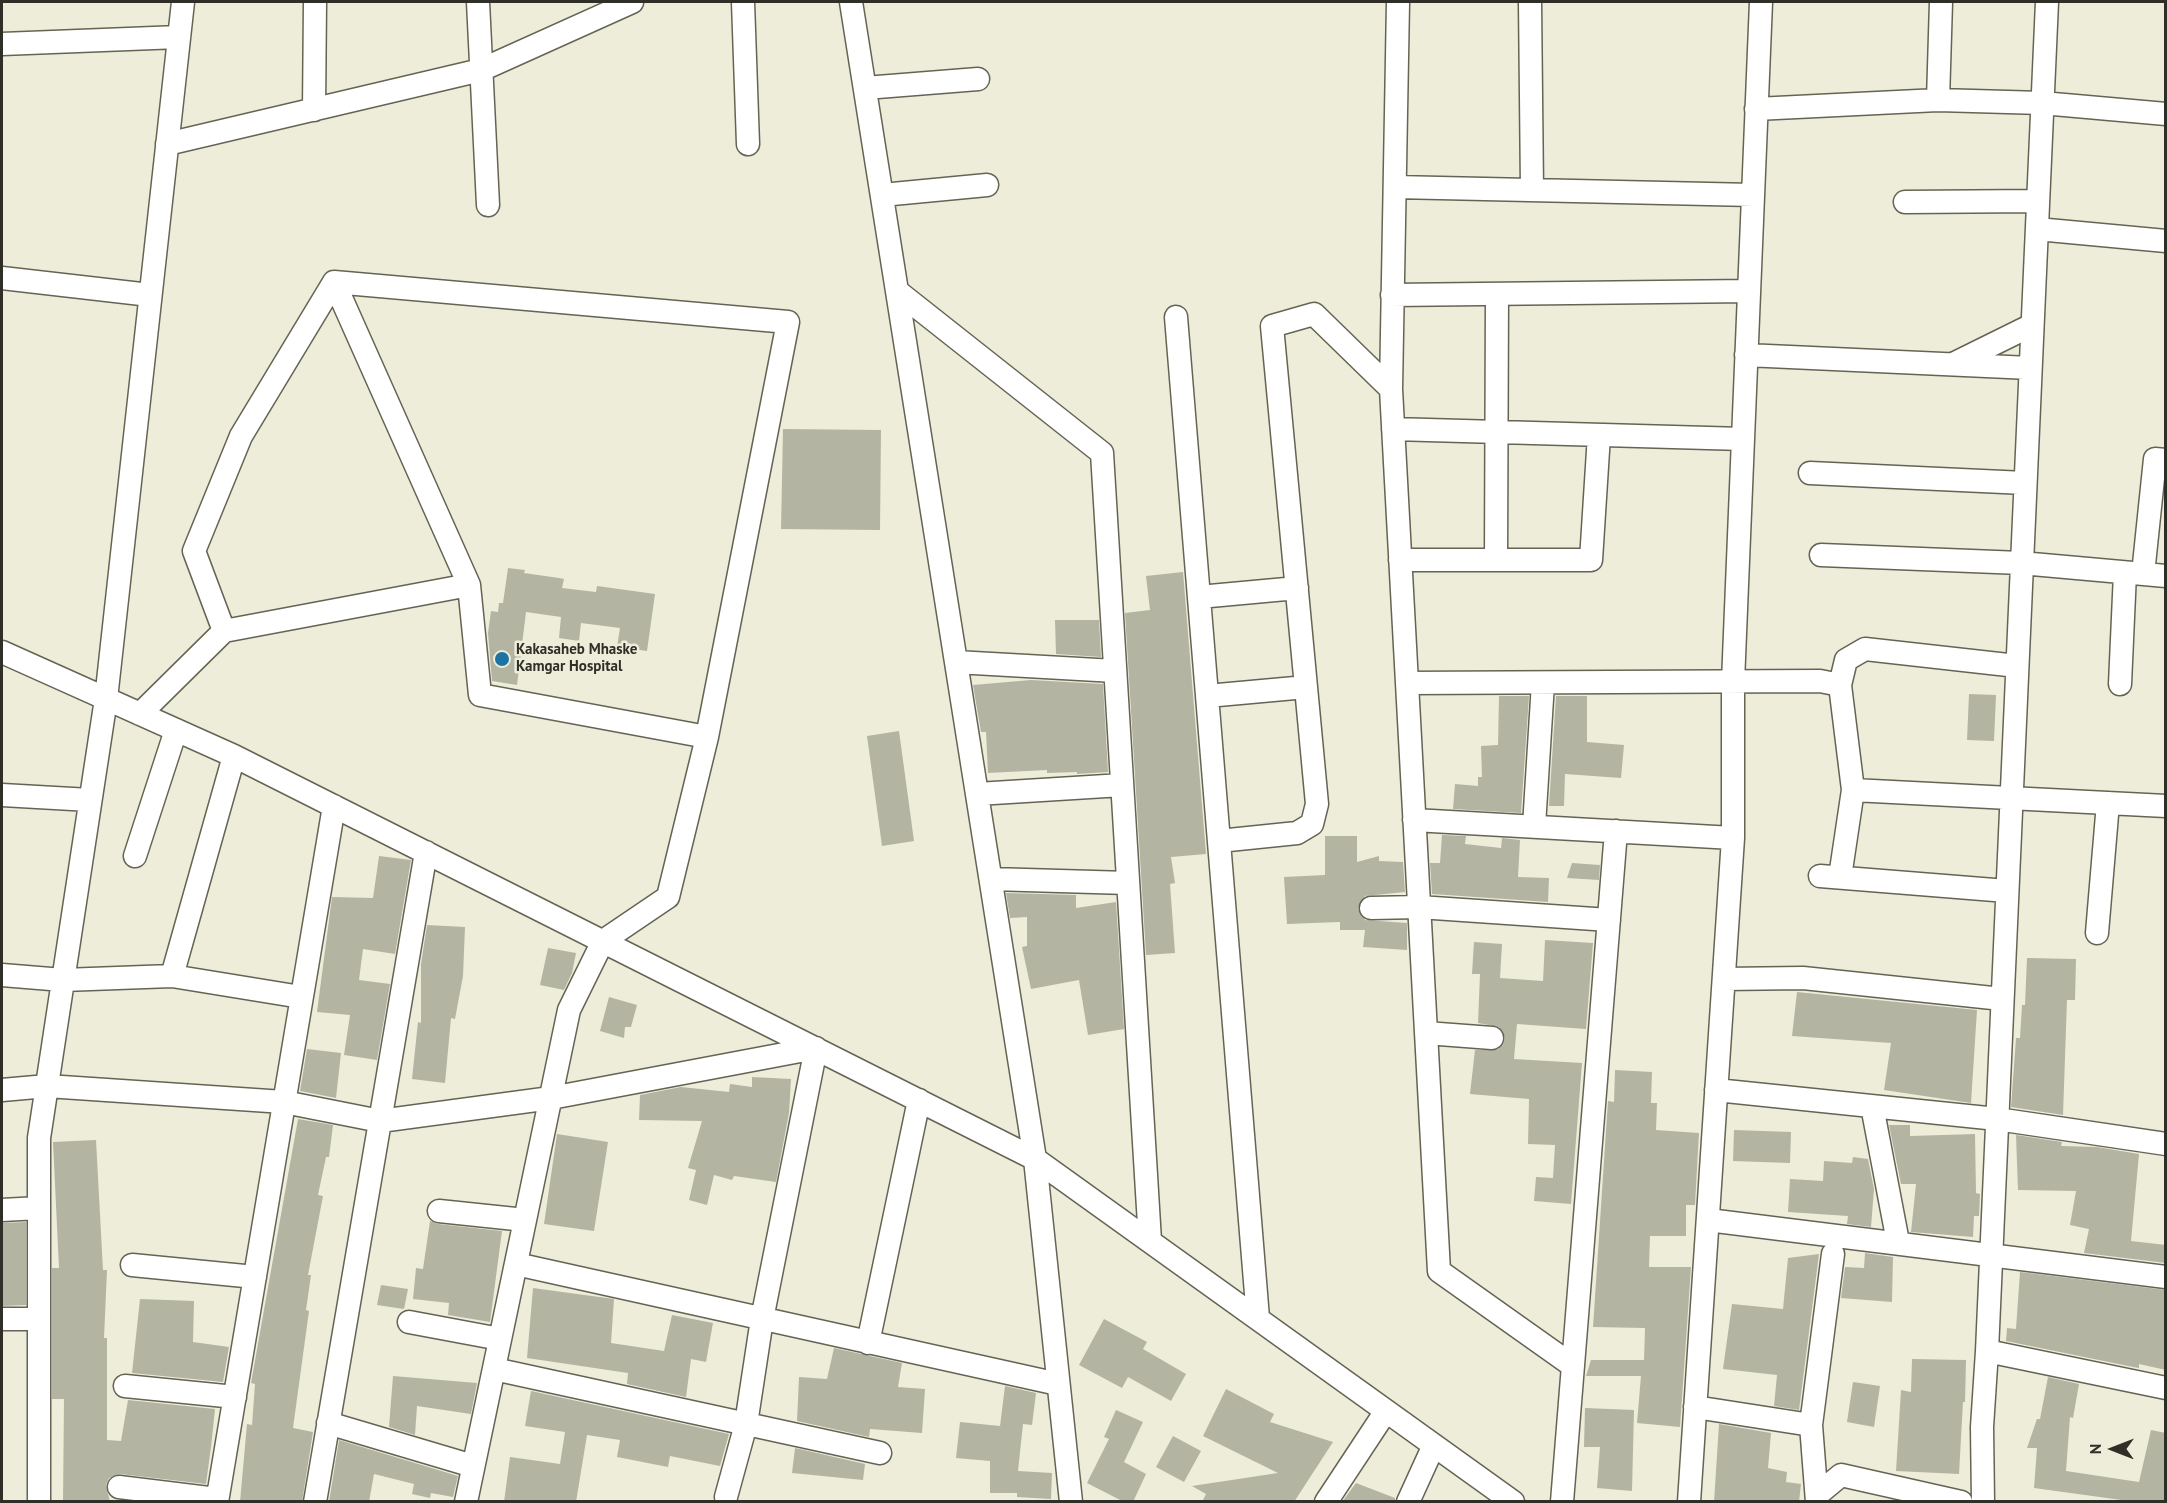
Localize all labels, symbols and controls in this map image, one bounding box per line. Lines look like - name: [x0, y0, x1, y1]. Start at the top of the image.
- place label: Kakasaheb Mhaske Kamgar Hospital: [516, 641, 637, 676]
- marker: Kakasaheb Mhaske Kamgar Hospital: [493, 650, 511, 668]
- north arrow: [2083, 1419, 2143, 1479]
- text: N: [2085, 1444, 2105, 1454]

